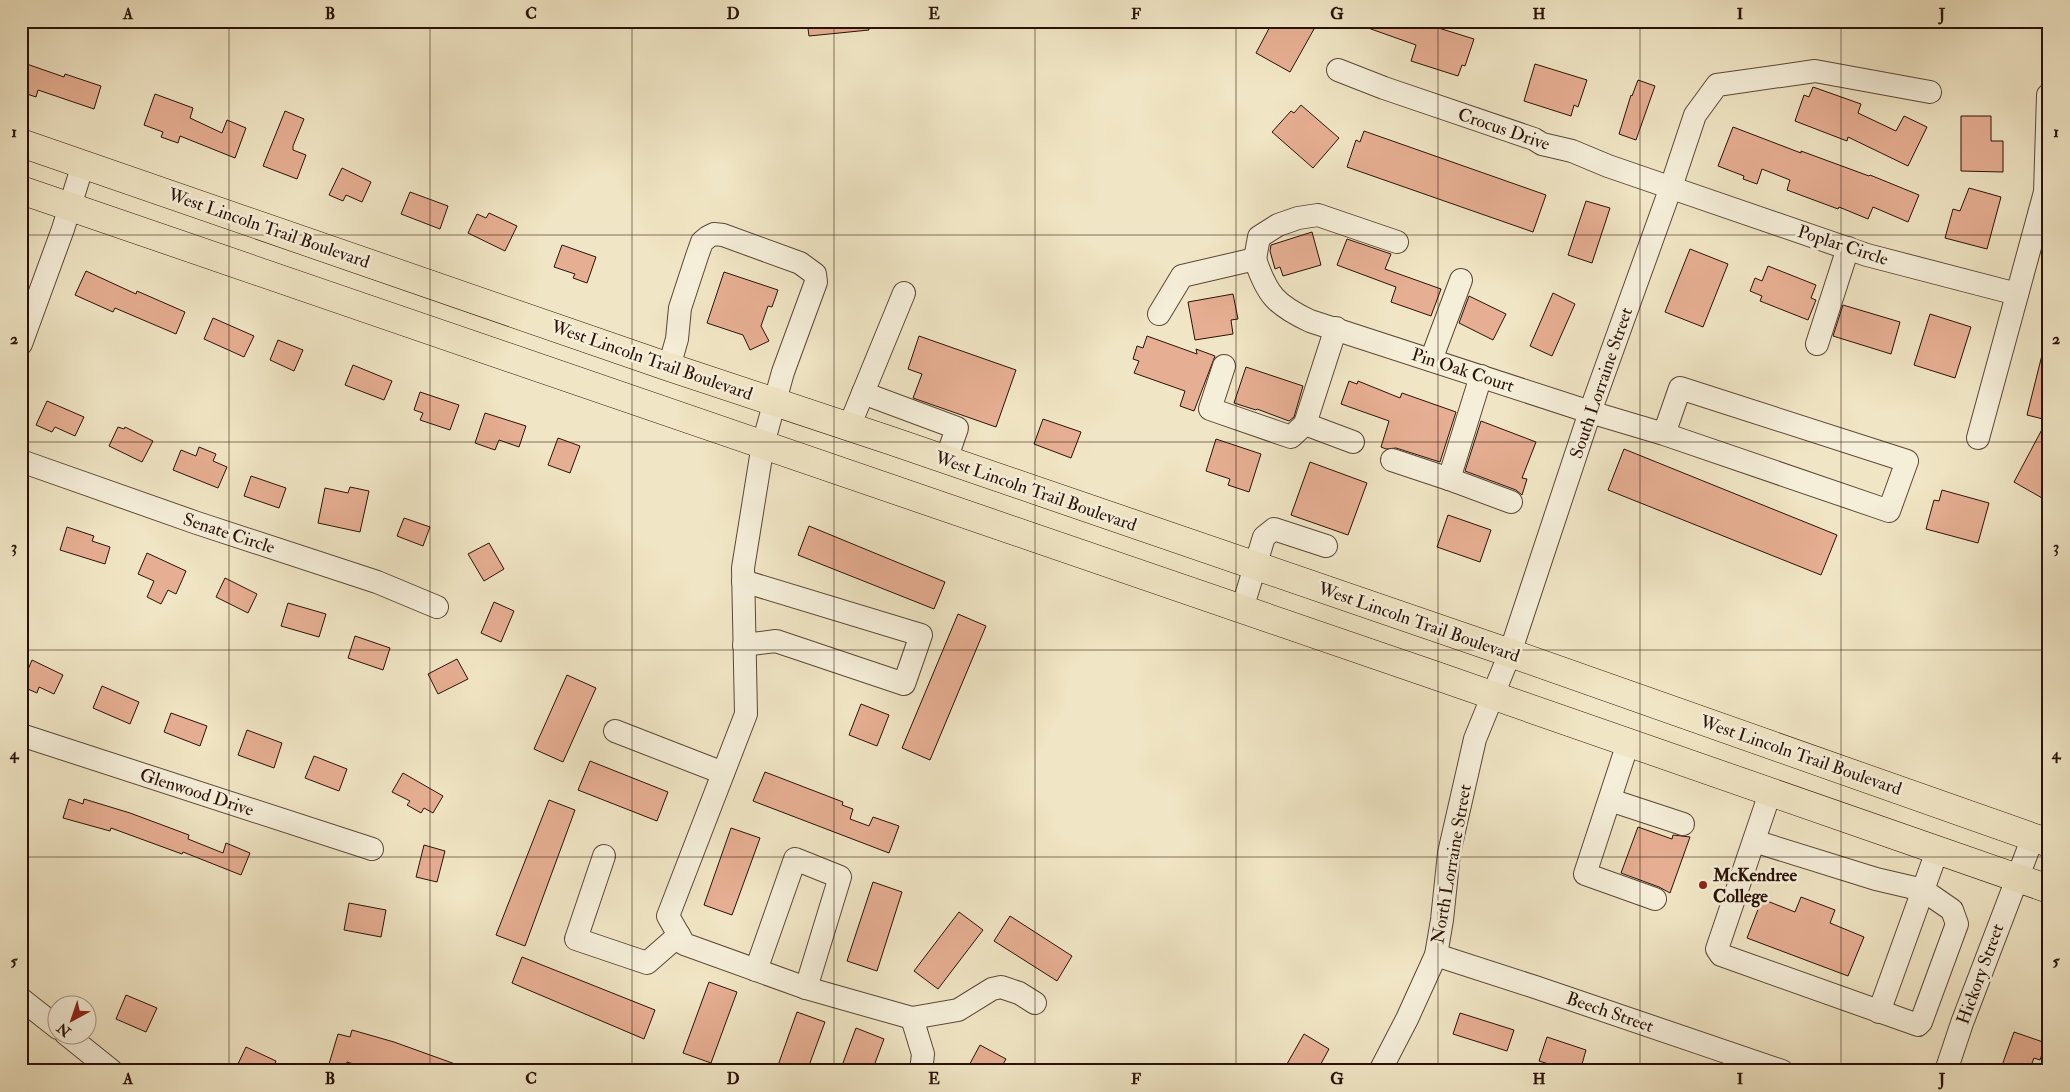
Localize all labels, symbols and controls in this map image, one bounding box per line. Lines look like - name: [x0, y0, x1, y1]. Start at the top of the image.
- text: A: [122, 4, 134, 24]
- text: B: [325, 4, 335, 24]
- text: C: [525, 4, 537, 24]
- text: D: [726, 4, 740, 24]
- text: E: [928, 4, 940, 24]
- text: F: [1131, 4, 1141, 24]
- text: G: [1330, 4, 1344, 24]
- text: H: [1532, 4, 1546, 24]
- text: I: [1737, 4, 1744, 24]
- text: J: [1938, 4, 1946, 25]
- street label: Crocus Drive: [1455, 103, 1553, 156]
- text: 1: [11, 122, 17, 142]
- text: 1: [2053, 122, 2059, 142]
- street label: West Lincoln Trail Boulevard: [164, 183, 373, 274]
- street label: Poplar Circle: [1795, 220, 1892, 271]
- street label: South Lorraine Street: [1565, 304, 1638, 462]
- street label: West Lincoln Trail Boulevard: [547, 315, 756, 406]
- text: 2: [10, 329, 18, 349]
- text: 2: [2052, 329, 2060, 349]
- street label: Pin Oak Court: [1409, 343, 1517, 398]
- street label: West Lincoln Trail Boulevard: [931, 446, 1140, 537]
- street label: Senate Circle: [180, 508, 278, 559]
- text: 3: [11, 537, 17, 557]
- text: 3: [2053, 537, 2059, 557]
- street label: West Lincoln Trail Boulevard: [1314, 577, 1523, 668]
- street label: West Lincoln Trail Boulevard: [1696, 710, 1905, 801]
- text: 4: [9, 744, 20, 764]
- text: 4: [2051, 744, 2062, 764]
- street label: Glenwood Drive: [137, 763, 257, 822]
- street label: North Lorraine Street: [1426, 782, 1477, 946]
- place label: McKendree College: [1712, 864, 1797, 908]
- marker: McKendree College: [1697, 879, 1709, 891]
- street label: Hickory Street: [1952, 921, 2009, 1028]
- text: 5: [10, 951, 18, 971]
- text: 5: [2052, 951, 2060, 971]
- street label: Beech Street: [1563, 987, 1657, 1038]
- north arrow: [48, 994, 98, 1044]
- text: N: [53, 1019, 75, 1041]
- text: A: [122, 1069, 134, 1089]
- text: B: [325, 1069, 335, 1089]
- text: C: [525, 1069, 537, 1089]
- text: D: [726, 1069, 740, 1089]
- text: E: [928, 1069, 940, 1089]
- text: F: [1131, 1069, 1141, 1089]
- text: G: [1330, 1069, 1344, 1089]
- text: H: [1532, 1069, 1546, 1089]
- text: I: [1737, 1069, 1744, 1089]
- text: J: [1938, 1069, 1946, 1090]

